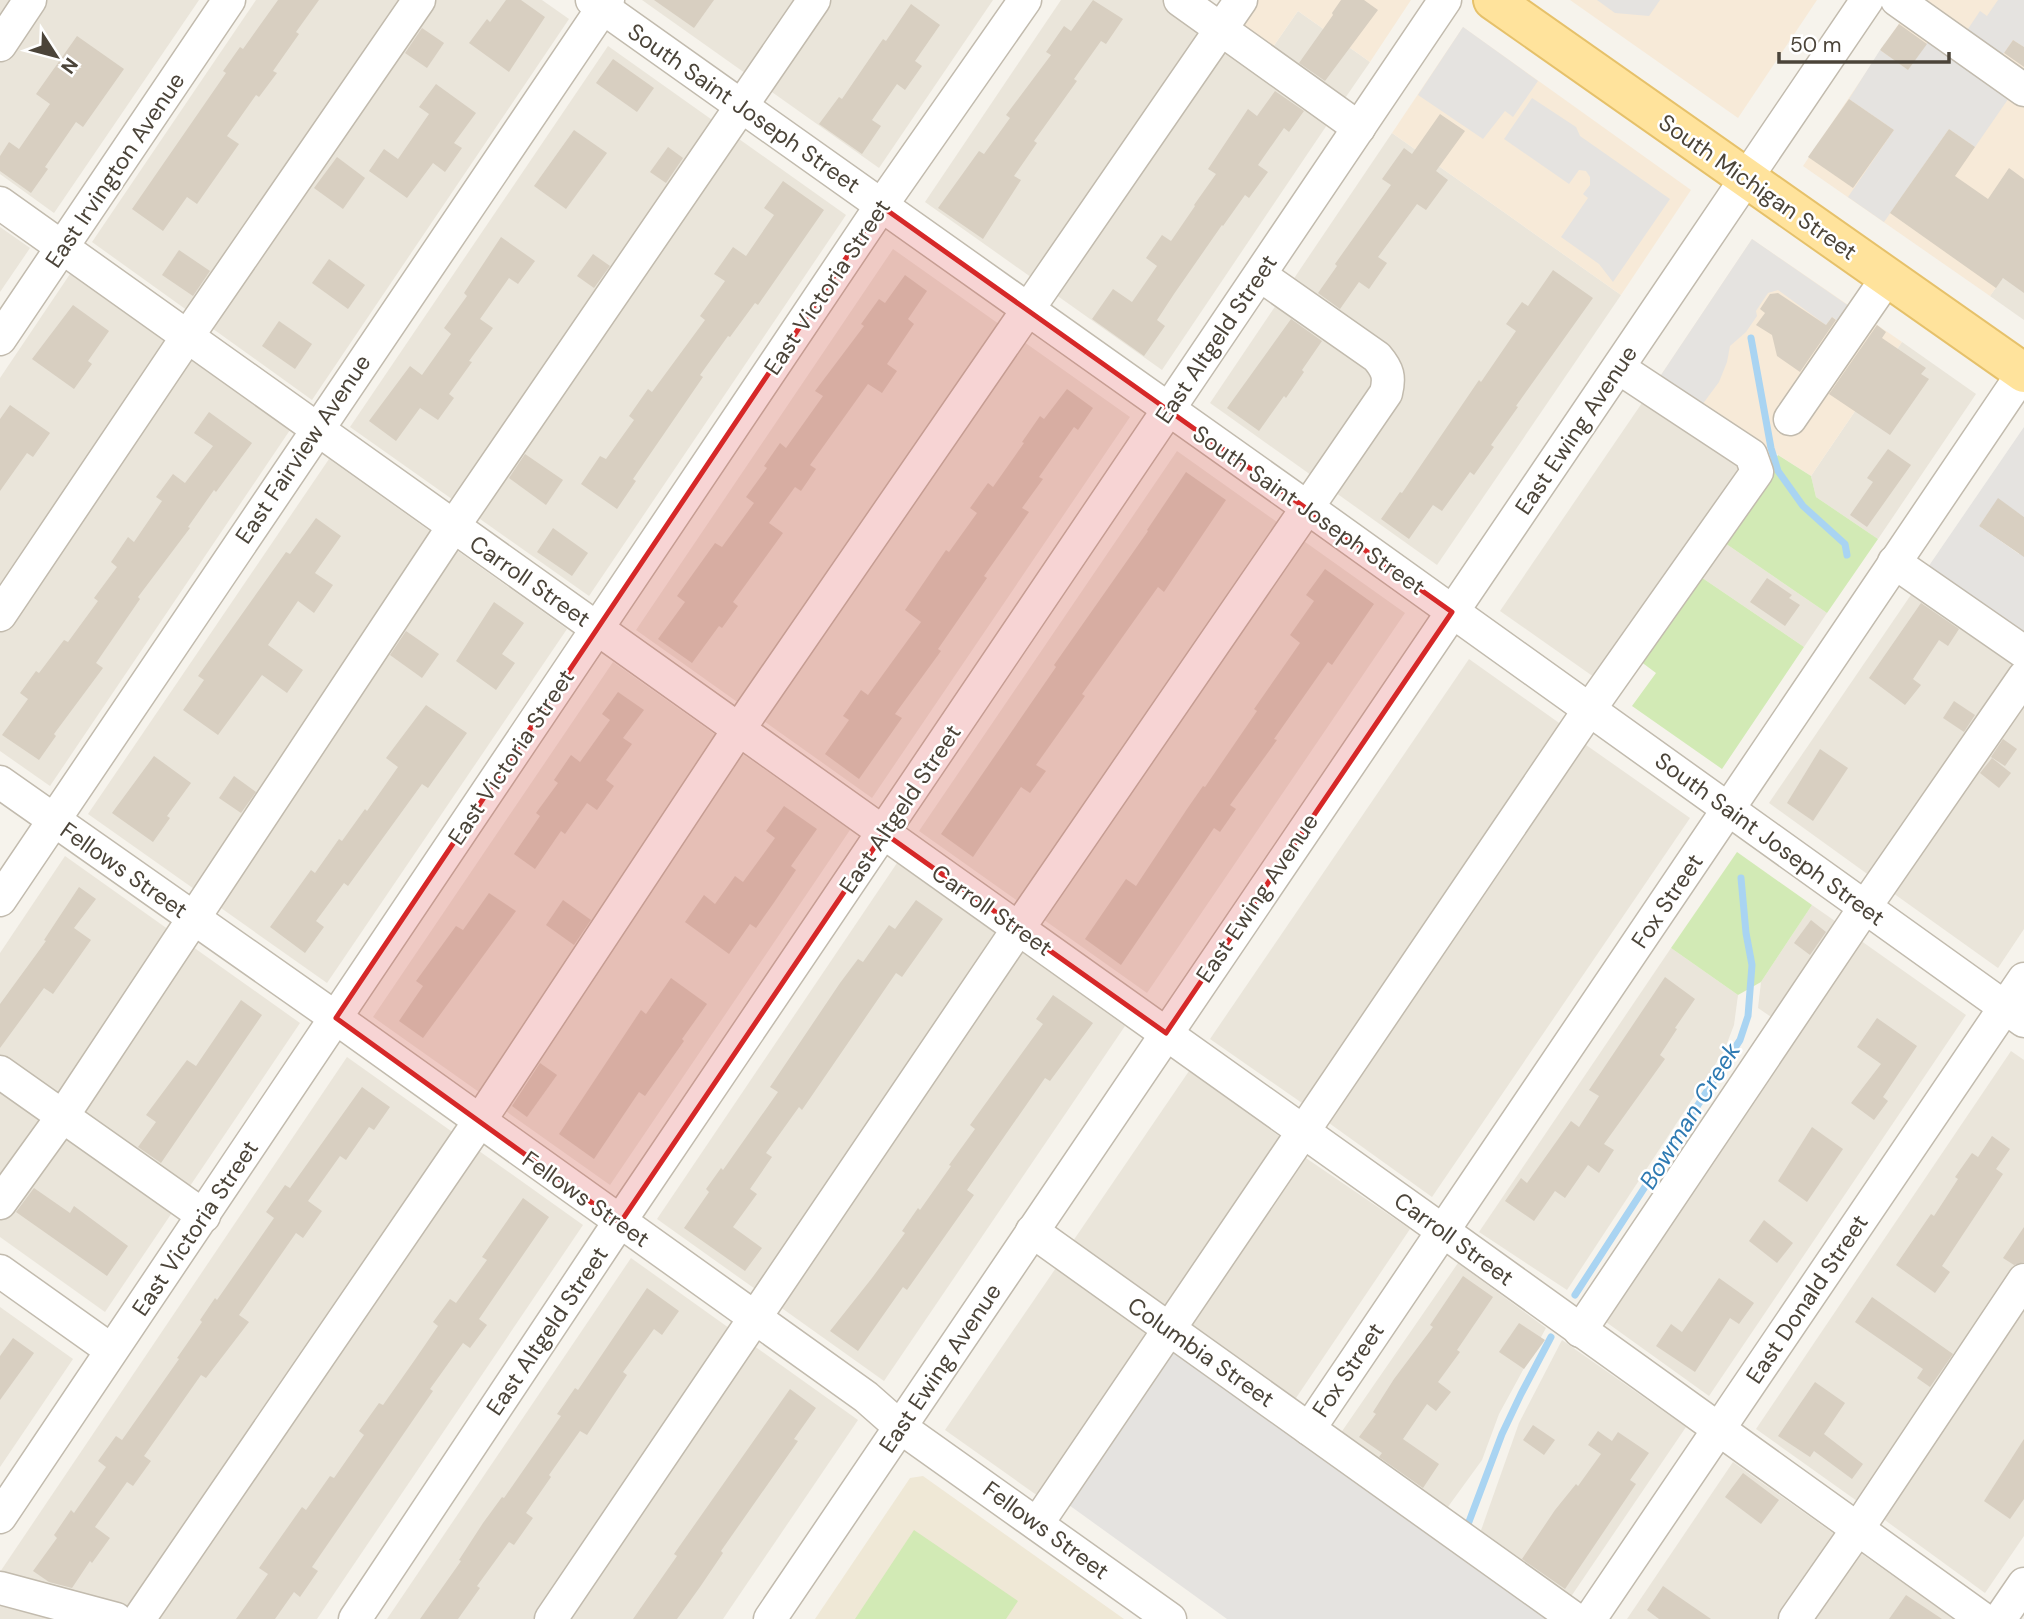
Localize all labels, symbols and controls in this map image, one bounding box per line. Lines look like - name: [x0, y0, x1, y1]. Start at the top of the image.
- street label: South Saint Joseph Street: [622, 16, 866, 200]
- north arrow: [21, 21, 91, 91]
- scale bar: [1779, 21, 1949, 65]
- text: 50 m: [1790, 31, 1841, 59]
- text: N: [55, 53, 84, 79]
- street label: East Irvington Avenue: [39, 67, 191, 273]
- street label: South Michigan Street: [1653, 107, 1863, 267]
- street label: East Victoria Street: [757, 193, 897, 381]
- street label: East Altgeld Street: [1148, 249, 1284, 429]
- street label: East Ewing Avenue: [1508, 340, 1644, 520]
- street label: East Fairview Avenue: [229, 349, 377, 549]
- street label: South Saint Joseph Street: [1187, 418, 1431, 602]
- street label: Carroll Street: [464, 528, 596, 634]
- street label: East Victoria Street: [441, 663, 581, 851]
- street label: East Altgeld Street: [832, 719, 968, 899]
- street label: South Saint Joseph Street: [1649, 745, 1891, 933]
- street label: East Ewing Avenue: [1189, 808, 1325, 988]
- street label: Fellows Street: [54, 815, 194, 925]
- street label: Fox Street: [1624, 848, 1710, 954]
- street label: Carroll Street: [926, 857, 1058, 963]
- water label: Bowman Creek: [1632, 1036, 1747, 1195]
- street label: East Victoria Street: [125, 1134, 265, 1322]
- street label: Fellows Street: [516, 1144, 656, 1254]
- street label: Carroll Street: [1388, 1185, 1520, 1293]
- street label: East Donald Street: [1739, 1209, 1875, 1389]
- street label: East Altgeld Street: [479, 1241, 615, 1421]
- street label: East Ewing Avenue: [872, 1278, 1008, 1458]
- street label: Columbia Street: [1122, 1290, 1280, 1414]
- street label: Fox Street: [1305, 1317, 1391, 1423]
- street label: Fellows Street: [977, 1474, 1115, 1586]

